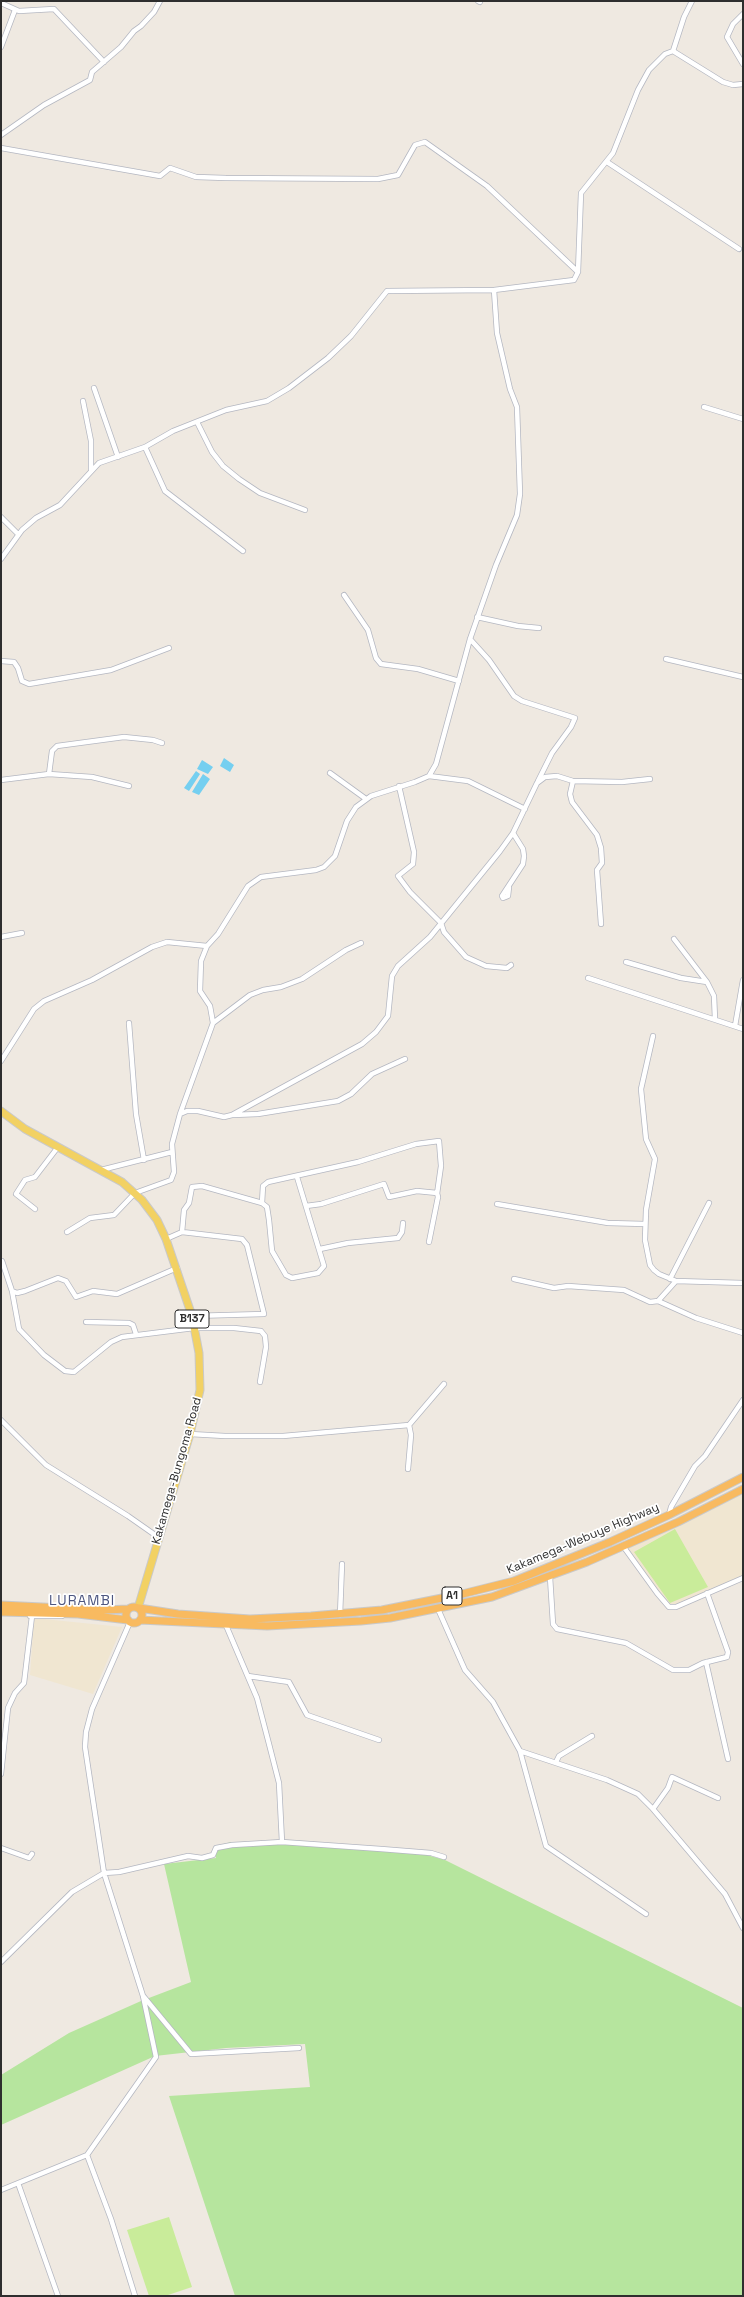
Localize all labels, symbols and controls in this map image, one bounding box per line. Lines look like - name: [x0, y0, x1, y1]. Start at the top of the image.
- road number: B137: [175, 1310, 209, 1328]
- street label: Kakamega-Bungoma Road: [149, 1396, 205, 1546]
- street label: Kakamega-Webuye Highway: [505, 1500, 661, 1578]
- road number: A1: [442, 1587, 462, 1605]
- district label: LURAMBI: [49, 1593, 115, 1609]

